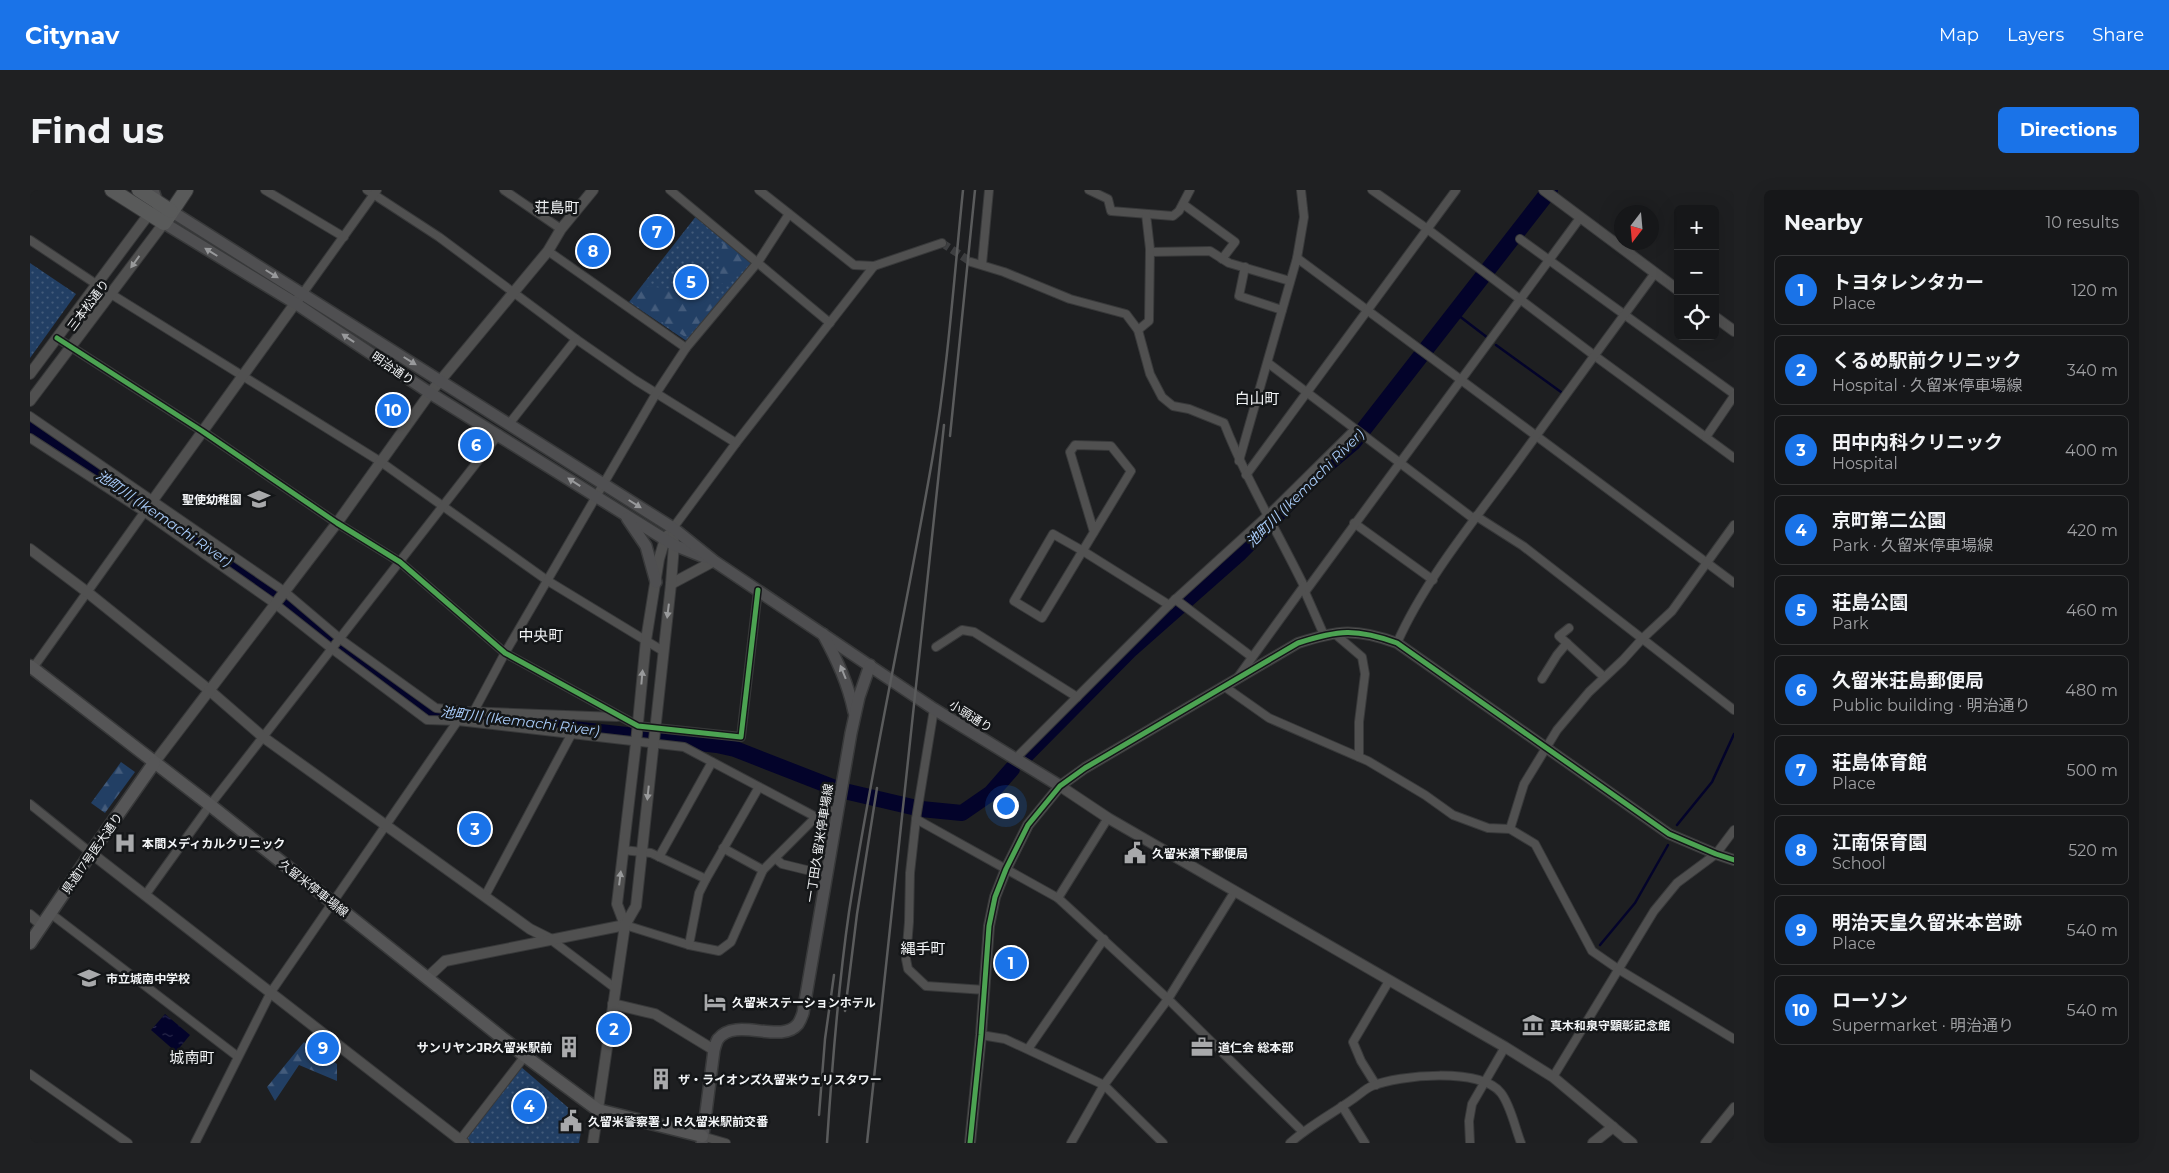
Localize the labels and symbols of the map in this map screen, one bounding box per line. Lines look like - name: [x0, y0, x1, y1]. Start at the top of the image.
- district label: 荘島町: [534, 198, 580, 217]
- north arrow: [1614, 205, 1659, 250]
- pin: 7: [641, 213, 673, 251]
- pin: 8: [577, 232, 609, 270]
- one-way arrow: [204, 247, 217, 256]
- one-way arrow: [130, 255, 140, 269]
- pin: 5: [675, 263, 707, 301]
- one-way arrow: [266, 270, 279, 279]
- street label: 三本松通り: [64, 277, 112, 333]
- one-way arrow: [341, 334, 355, 343]
- street label: 明治通り: [369, 348, 417, 388]
- one-way arrow: [403, 356, 417, 365]
- district label: 白山町: [1234, 389, 1280, 408]
- pin: 10: [377, 391, 409, 429]
- water label: 池町川 (Ikemachi River): [1242, 425, 1368, 551]
- pin: 6: [460, 426, 492, 464]
- water label: 池町川 (Ikemachi River): [93, 466, 236, 570]
- one-way arrow: [567, 477, 581, 487]
- school or university icon: 聖使幼稚園: [246, 486, 272, 512]
- place label: 聖使幼稚園: [182, 492, 242, 507]
- one-way arrow: [629, 500, 642, 509]
- one-way arrow: [664, 603, 672, 619]
- district label: 中央町: [518, 626, 564, 645]
- one-way arrow: [838, 665, 846, 679]
- one-way arrow: [638, 669, 646, 685]
- street label: 小頭通り: [947, 697, 995, 735]
- water label: 池町川 (Ikemachi River): [440, 702, 601, 740]
- street label: 一丁田久留米停車場線: [802, 783, 836, 903]
- one-way arrow: [644, 785, 652, 801]
- your location: [993, 793, 1019, 819]
- street label: 県道17号医大通り: [58, 810, 126, 896]
- pin: 3: [459, 810, 491, 848]
- hospital icon: 本間メディカルクリニック: [112, 830, 138, 856]
- place label: 本間メディカルクリニック: [142, 836, 285, 851]
- public building icon: 久留米瀬下郵便局: [1122, 840, 1148, 866]
- place label: 久留米瀬下郵便局: [1152, 846, 1248, 861]
- street label: 久留米停車場線: [276, 856, 352, 920]
- one-way arrow: [616, 870, 624, 886]
- district label: 縄手町: [900, 939, 946, 958]
- pin: 1: [995, 944, 1027, 982]
- school or university icon: 市立城南中学校: [76, 965, 102, 991]
- place label: 市立城南中学校: [106, 971, 190, 986]
- hotel icon: 久留米ステーションホテル: [702, 989, 728, 1015]
- place label: 久留米ステーションホテル: [732, 995, 876, 1010]
- pin: 2: [598, 1010, 630, 1048]
- museum icon: 真木和泉守顕彰記念館: [1520, 1012, 1546, 1038]
- place label: 真木和泉守顕彰記念館: [1550, 1018, 1670, 1033]
- pin: 9: [307, 1029, 339, 1067]
- building icon: サンリヤンJR久留米駅前: [556, 1034, 582, 1060]
- office icon: 道仁会 総本部: [1189, 1034, 1215, 1060]
- place label: サンリヤンJR久留米駅前: [417, 1040, 552, 1055]
- place label: 道仁会 総本部: [1218, 1040, 1293, 1055]
- district label: 城南町: [169, 1048, 215, 1067]
- building icon: ザ・ライオンズ久留米ウェリスタワー: [648, 1066, 674, 1092]
- place label: ザ・ライオンズ久留米ウェリスタワー: [678, 1072, 882, 1087]
- pin: 4: [513, 1087, 545, 1125]
- public building icon: 久留米警察署ＪＲ久留米駅前交番: [558, 1108, 584, 1134]
- place label: 久留米警察署ＪＲ久留米駅前交番: [588, 1114, 769, 1129]

